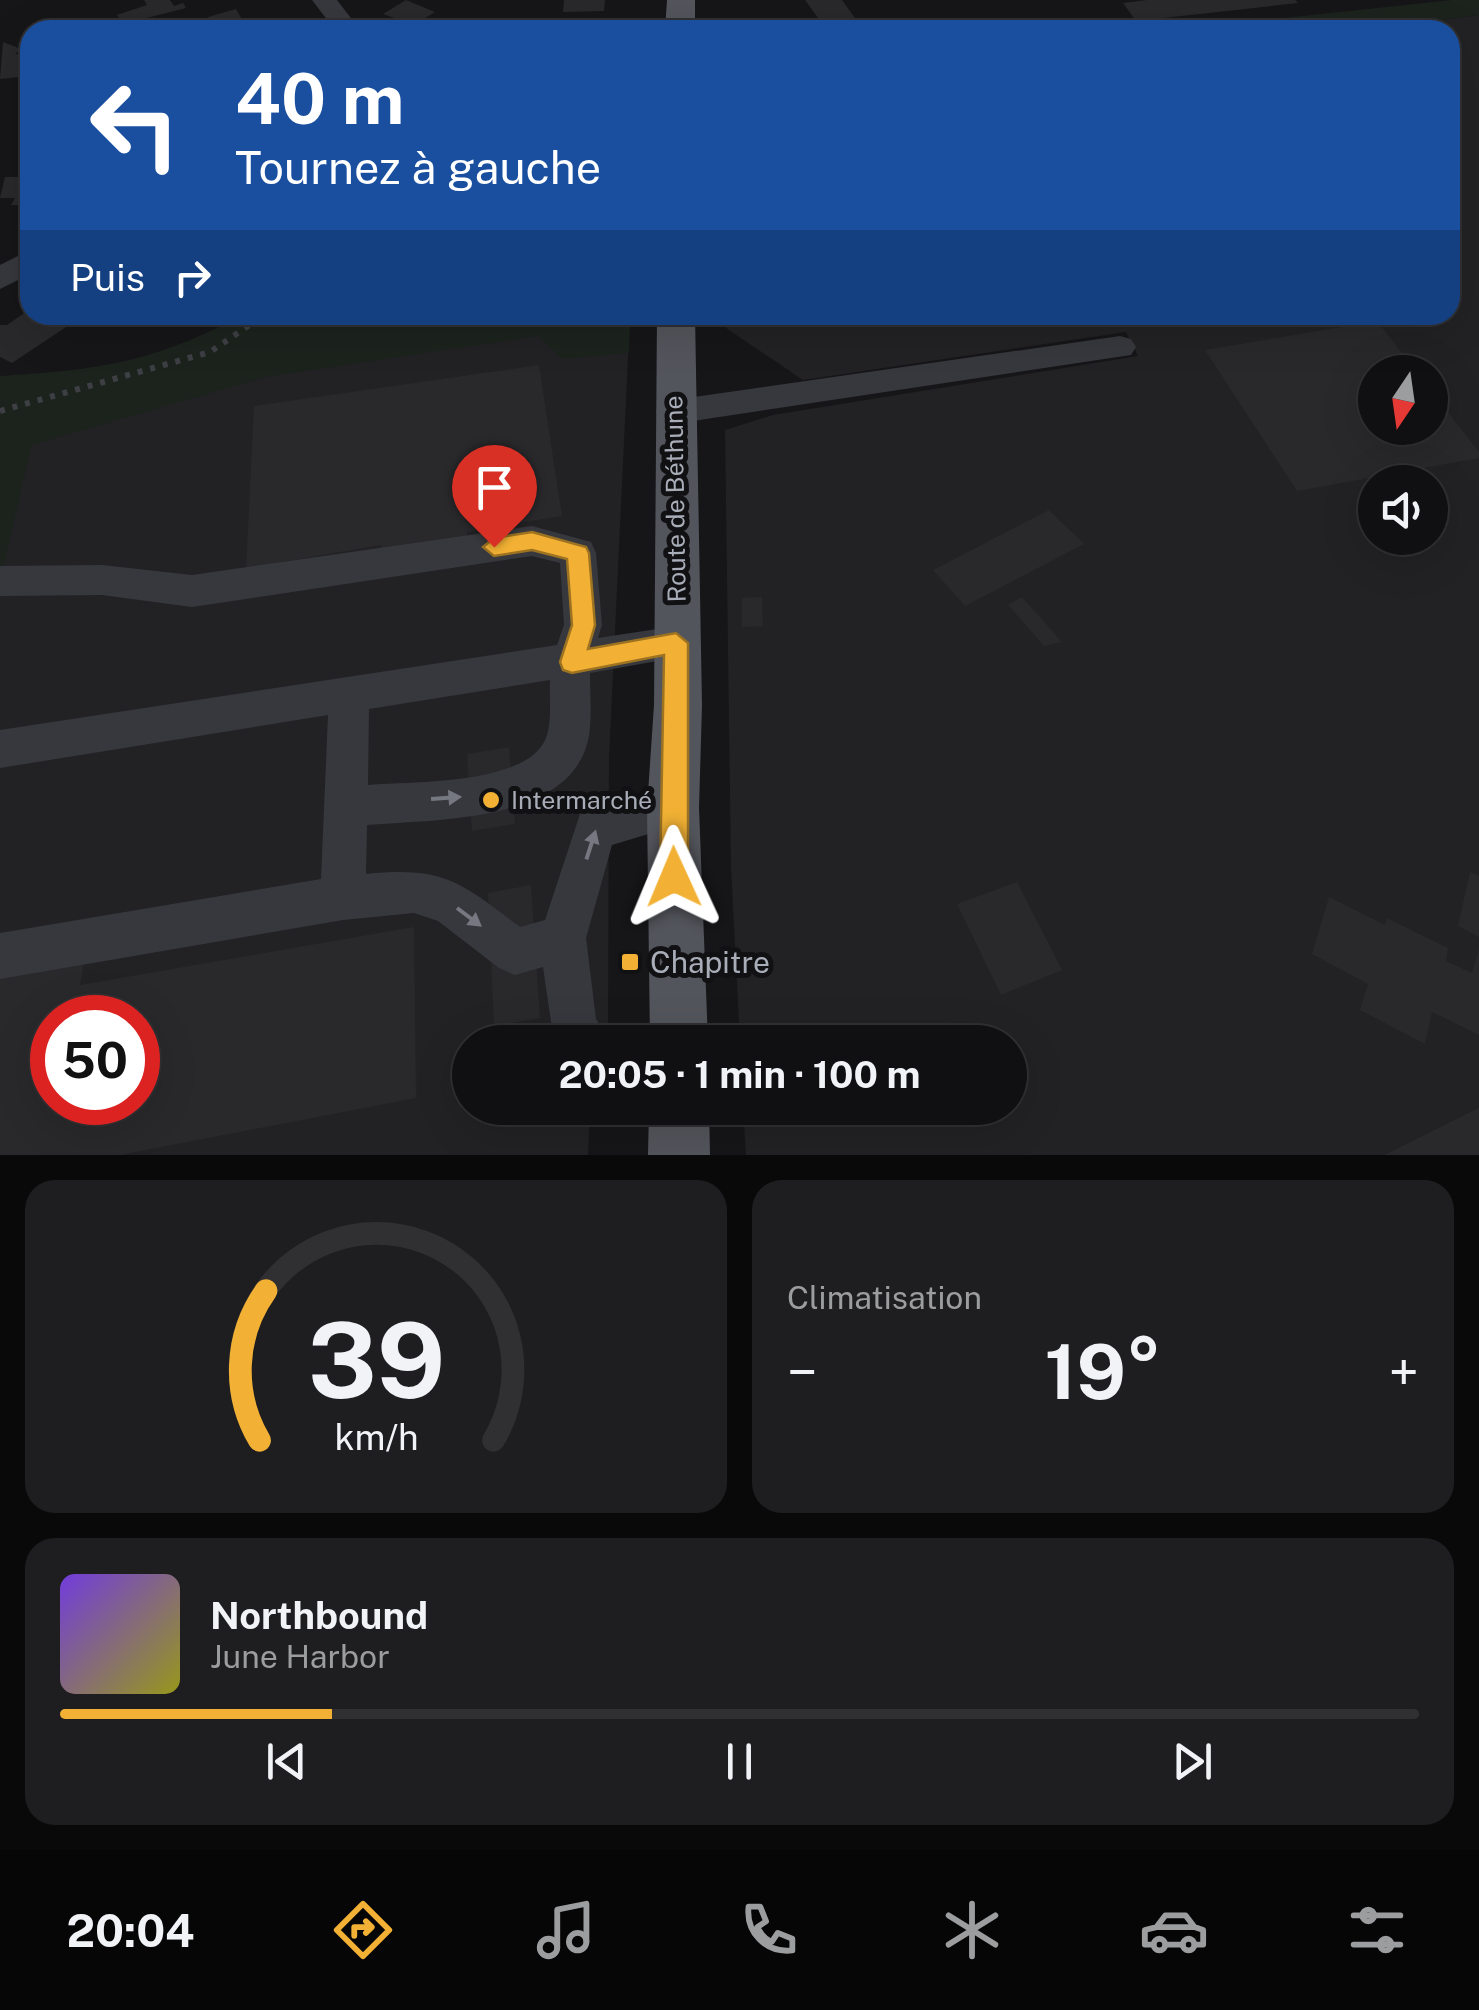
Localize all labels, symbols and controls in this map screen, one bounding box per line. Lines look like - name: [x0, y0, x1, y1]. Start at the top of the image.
- text: 40 m: [235, 57, 405, 140]
- icon: left: [70, 60, 200, 190]
- text: Tournez à gauche: [235, 141, 601, 194]
- icon: right: [165, 250, 220, 305]
- text: Puis: [70, 255, 145, 300]
- north arrow: [1358, 355, 1448, 445]
- map controls: [1358, 355, 1448, 555]
- street label: Route de Béthune: [658, 395, 692, 603]
- pin: [452, 445, 537, 548]
- icon: arrive: [467, 460, 522, 515]
- button: sound: [1358, 465, 1448, 555]
- place label: Intermarché: [511, 785, 652, 815]
- marker: Intermarché: [480, 789, 502, 811]
- one-way arrow: [430, 790, 462, 806]
- position arrow: [622, 825, 726, 929]
- one-way arrow: [584, 830, 599, 860]
- one-way arrow: [456, 906, 482, 926]
- place label: Chapitre: [650, 944, 770, 980]
- marker: Chapitre: [619, 951, 641, 973]
- speed limit sign: 50: [30, 995, 160, 1125]
- text: 20:05 · 1 min · 100 m: [558, 1052, 921, 1097]
- text: Climatisation: [787, 1279, 982, 1316]
- text: 39: [307, 1299, 445, 1421]
- text: 19°: [1044, 1328, 1162, 1416]
- text: −: [787, 1340, 818, 1404]
- text: +: [1388, 1340, 1419, 1404]
- text: km/h: [334, 1416, 418, 1458]
- text: Northbound: [210, 1593, 428, 1638]
- text: June Harbor: [210, 1638, 390, 1675]
- icon: previous: [259, 1734, 314, 1789]
- icon: pause: [712, 1734, 767, 1789]
- icon: next: [1165, 1734, 1220, 1789]
- icon: directions: [328, 1895, 398, 1965]
- icon: music: [531, 1895, 601, 1965]
- icon: phone: [734, 1895, 804, 1965]
- icon: climate: [937, 1895, 1007, 1965]
- icon: car: [1139, 1895, 1209, 1965]
- icon: filters: [1342, 1895, 1412, 1965]
- text: 20:04: [66, 1904, 195, 1957]

